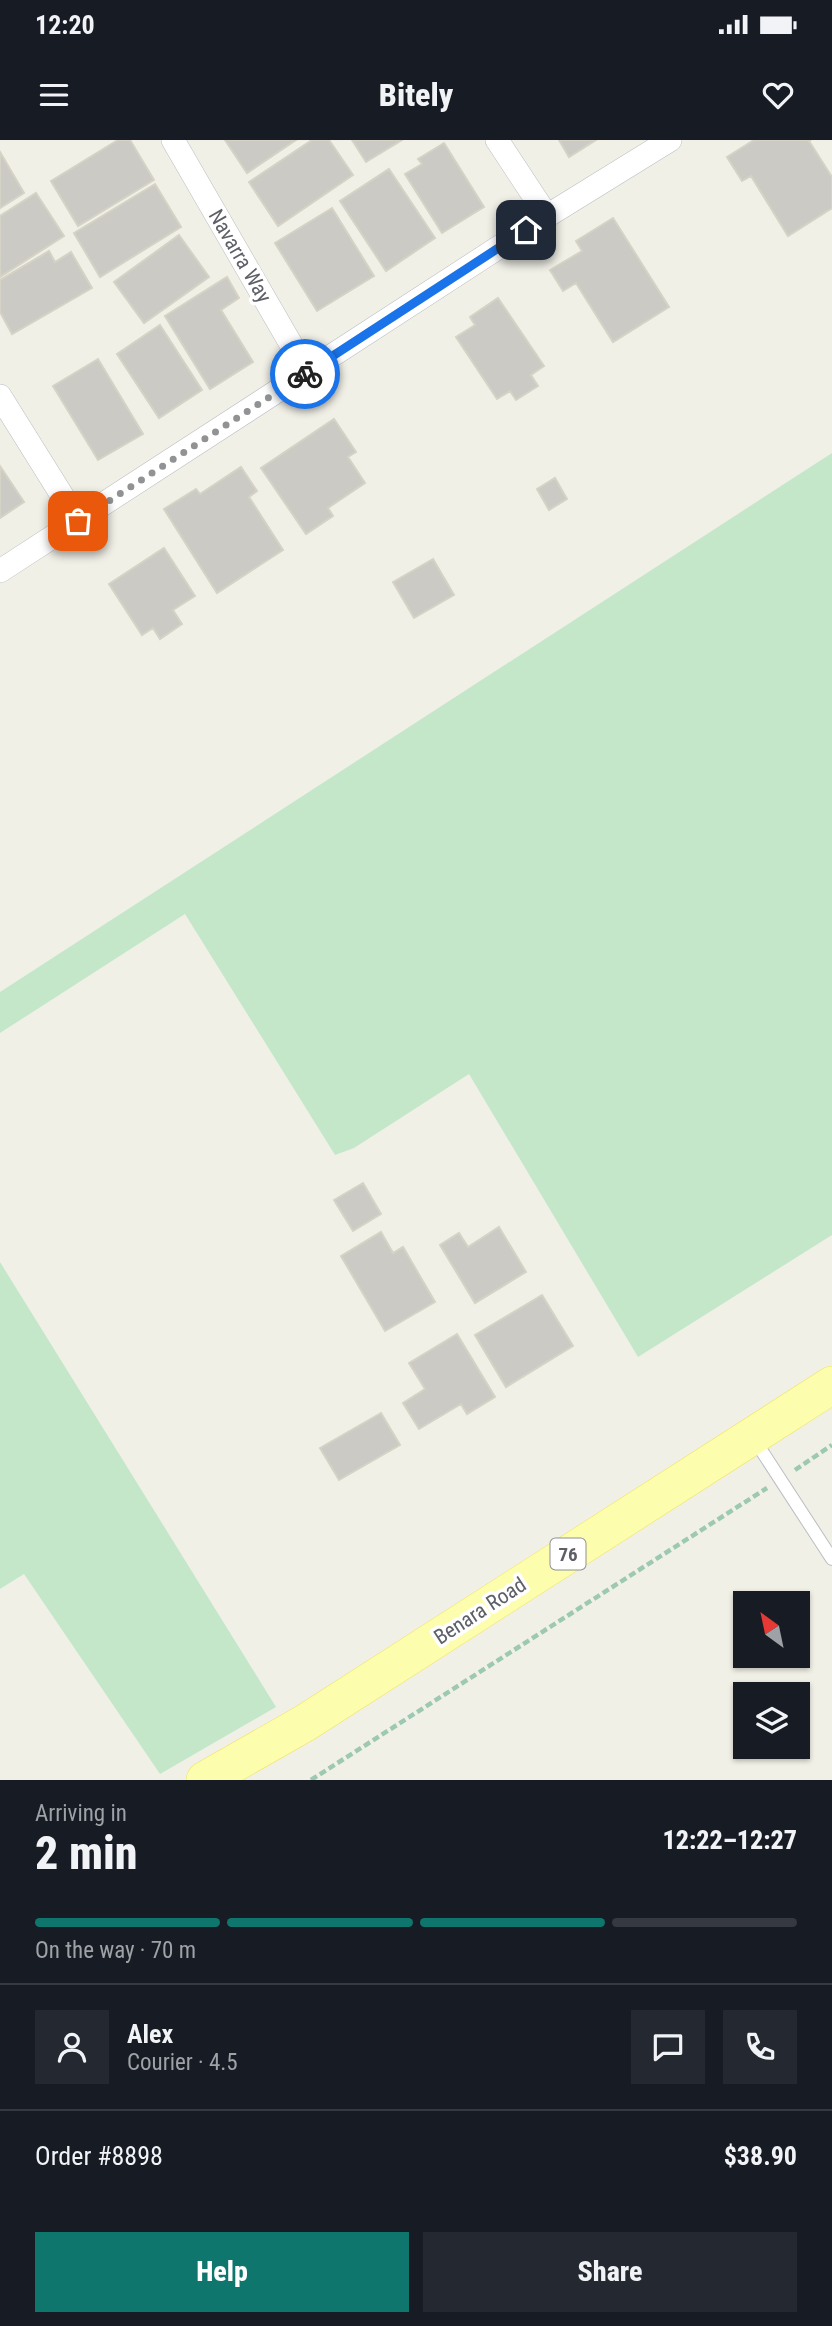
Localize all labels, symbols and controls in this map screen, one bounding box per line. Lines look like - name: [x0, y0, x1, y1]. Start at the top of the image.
- text: 12:20: [35, 10, 95, 40]
- icon: menu: [35, 76, 73, 114]
- text: Bitely: [379, 76, 453, 114]
- icon: heart: [759, 76, 797, 114]
- pin: [496, 200, 556, 260]
- street label: Navarra Way: [204, 205, 276, 307]
- icon: home: [507, 211, 545, 249]
- courier: [270, 339, 340, 409]
- icon: bike: [286, 355, 324, 393]
- pin: [48, 491, 108, 551]
- icon: bag: [59, 502, 97, 540]
- road number: 76: [550, 1538, 586, 1570]
- street label: Benara Road: [430, 1572, 530, 1650]
- north arrow: [733, 1591, 810, 1668]
- map controls: [733, 1591, 810, 1759]
- button: layers: [733, 1682, 810, 1759]
- text: Arriving in: [35, 1800, 127, 1827]
- text: 12:22–12:27: [663, 1825, 797, 1855]
- text: 2 min: [35, 1826, 138, 1880]
- text: On the way · 70 m: [35, 1937, 196, 1964]
- button: person: [35, 2010, 109, 2084]
- button: chat: [631, 2010, 705, 2084]
- button: phone: [723, 2010, 797, 2084]
- text: Alex: [127, 2019, 173, 2049]
- text: Courier · 4.5: [127, 2049, 238, 2076]
- text: Order #8898: [35, 2141, 163, 2171]
- text: $38.90: [724, 2141, 797, 2171]
- button: Help: [35, 2232, 409, 2312]
- button: Share: [423, 2232, 797, 2312]

